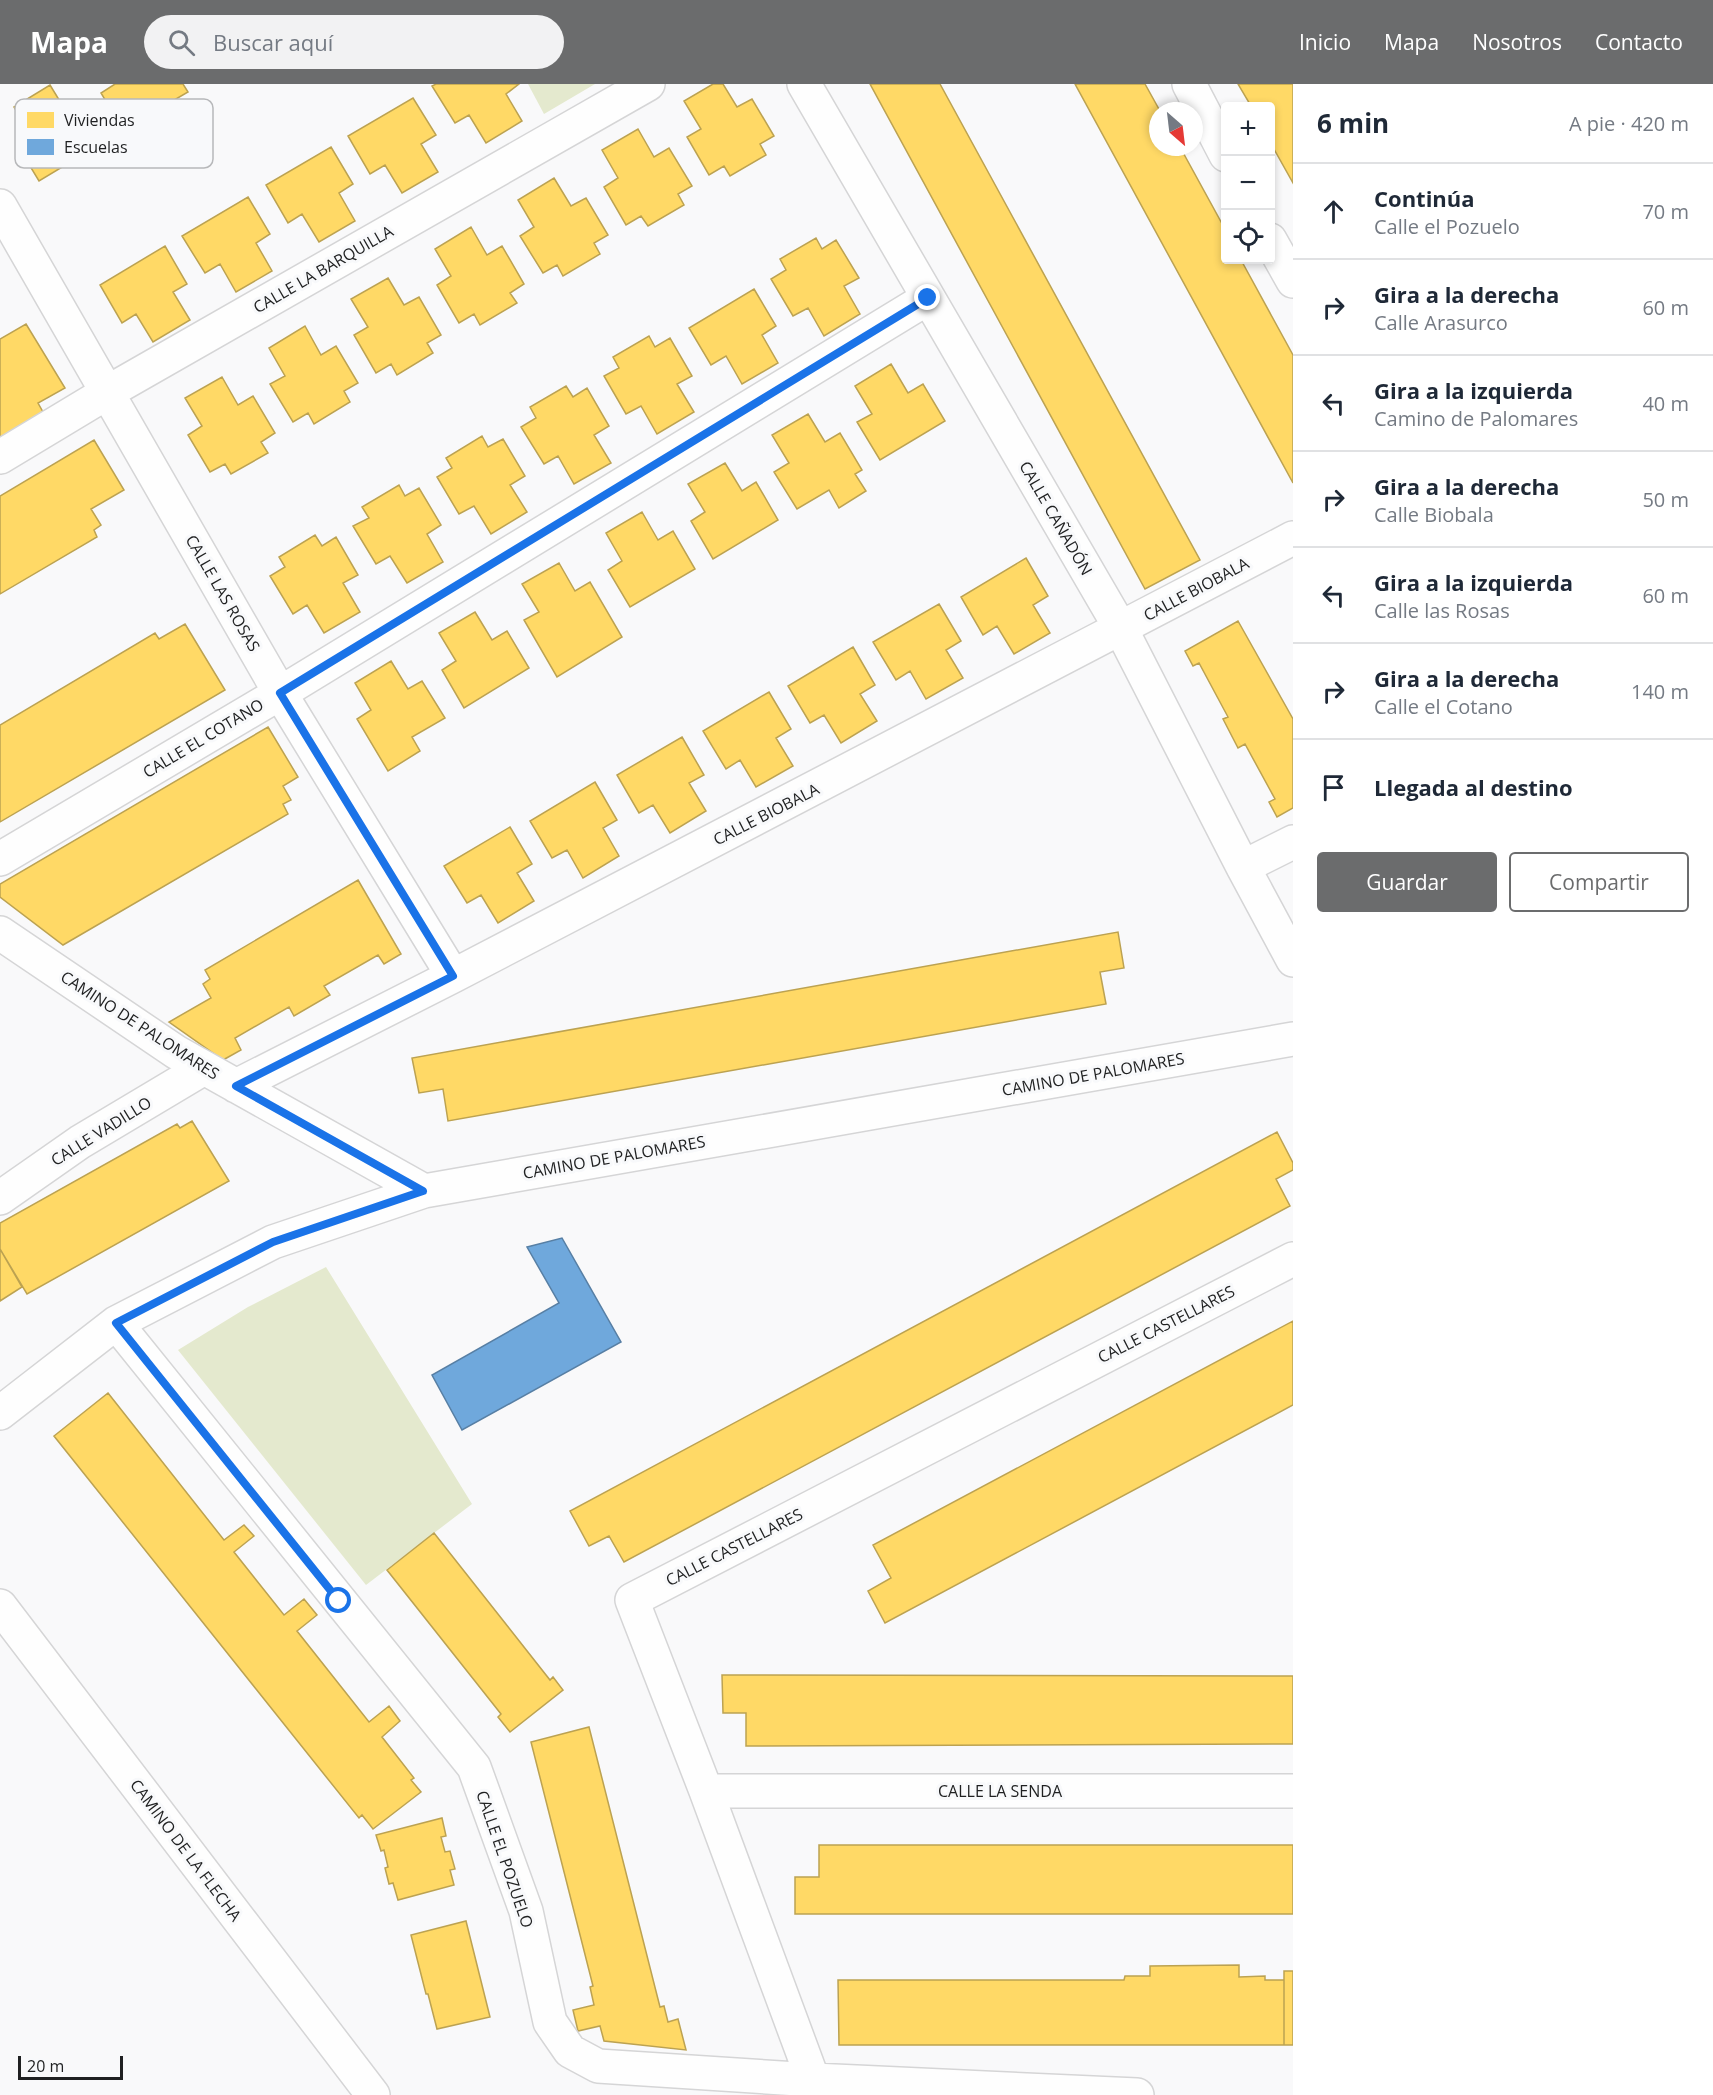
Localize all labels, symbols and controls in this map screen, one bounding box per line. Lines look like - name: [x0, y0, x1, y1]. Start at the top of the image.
- search box: [144, 15, 564, 69]
- text: Mapa: [30, 23, 108, 61]
- icon: search: [165, 26, 198, 59]
- text: Buscar aquí: [213, 27, 333, 57]
- text: Inicio: [1299, 28, 1351, 56]
- text: Mapa: [1384, 28, 1439, 56]
- text: Nosotros: [1472, 28, 1562, 56]
- text: Contacto: [1595, 28, 1683, 56]
- legend: [15, 99, 213, 168]
- north arrow: [1149, 102, 1203, 156]
- map controls: [1221, 102, 1275, 264]
- button: +: [1221, 102, 1275, 156]
- text: 6 min: [1317, 105, 1389, 141]
- text: Viviendas: [64, 109, 135, 131]
- text: A pie · 420 m: [1569, 110, 1689, 137]
- text: Escuelas: [64, 136, 128, 158]
- button: −: [1221, 156, 1275, 210]
- text: Continúa: [1374, 183, 1475, 213]
- icon: ahead: [1317, 195, 1350, 228]
- text: 70 m: [1642, 198, 1689, 225]
- button: locate: [1221, 210, 1275, 264]
- text: Calle el Pozuelo: [1374, 213, 1520, 240]
- street label: CALLE LA BARQUILLA: [249, 219, 398, 318]
- text: Gira a la derecha: [1374, 279, 1559, 309]
- route end: [914, 284, 940, 310]
- icon: right: [1317, 291, 1350, 324]
- text: 60 m: [1642, 294, 1689, 321]
- text: Calle Arasurco: [1374, 309, 1508, 336]
- text: Gira a la izquierda: [1374, 375, 1573, 405]
- icon: left: [1317, 387, 1350, 420]
- text: 40 m: [1642, 390, 1689, 417]
- text: Camino de Palomares: [1374, 405, 1578, 432]
- street label: CALLE CAÑADÓN: [1014, 457, 1098, 579]
- text: Gira a la derecha: [1374, 471, 1559, 501]
- icon: right: [1317, 483, 1350, 516]
- text: 50 m: [1642, 486, 1689, 513]
- text: Calle Biobala: [1374, 501, 1494, 528]
- street label: CALLE LAS ROSAS: [181, 531, 265, 656]
- street label: CALLE BIOBALA: [1140, 552, 1253, 626]
- text: Gira a la izquierda: [1374, 567, 1573, 597]
- icon: left: [1317, 579, 1350, 612]
- text: 60 m: [1642, 582, 1689, 609]
- text: Calle las Rosas: [1374, 597, 1510, 624]
- text: Gira a la derecha: [1374, 663, 1559, 693]
- icon: right: [1317, 675, 1350, 708]
- text: 140 m: [1631, 678, 1689, 705]
- street label: CALLE EL COTANO: [138, 693, 268, 783]
- text: Calle el Cotano: [1374, 693, 1513, 720]
- icon: arrive: [1317, 771, 1350, 804]
- text: Llegada al destino: [1374, 772, 1573, 802]
- street label: CALLE BIOBALA: [709, 777, 824, 850]
- button: Guardar: [1317, 852, 1497, 912]
- button: Compartir: [1509, 852, 1689, 912]
- street label: CAMINO DE PALOMARES: [56, 965, 224, 1085]
- street label: CAMINO DE PALOMARES: [1000, 1047, 1186, 1101]
- street label: CALLE VADILLO: [46, 1091, 156, 1171]
- street label: CAMINO DE PALOMARES: [521, 1130, 707, 1184]
- street label: CALLE CASTELLARES: [1094, 1280, 1238, 1368]
- street label: CALLE CASTELLARES: [662, 1503, 806, 1591]
- route start: [325, 1587, 351, 1613]
- street label: CAMINO DE LA FLECHA: [125, 1775, 247, 1926]
- street label: CALLE LA SENDA: [938, 1780, 1063, 1802]
- street label: CALLE EL POZUELO: [471, 1787, 539, 1931]
- scale bar: [18, 2053, 123, 2080]
- text: 20 m: [27, 2055, 64, 2077]

